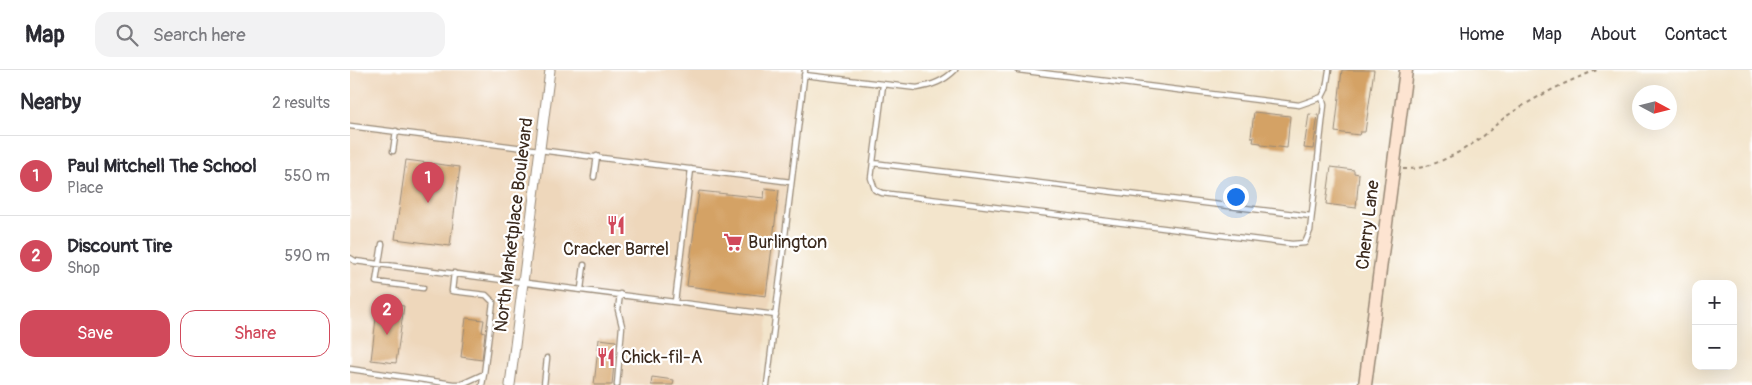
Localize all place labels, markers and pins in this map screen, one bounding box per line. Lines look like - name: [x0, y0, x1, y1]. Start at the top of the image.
- pin: 1: [412, 162, 444, 203]
- restaurant icon: Cracker Barrel: [605, 214, 627, 236]
- supermarket icon: Burlington: [722, 231, 744, 253]
- place label: Burlington: [748, 231, 827, 254]
- place label: Cracker Barrel: [563, 238, 669, 261]
- pin: 2: [371, 294, 403, 335]
- restaurant icon: Chick-fil-A: [595, 346, 617, 368]
- place label: Chick-fil-A: [621, 346, 703, 369]

